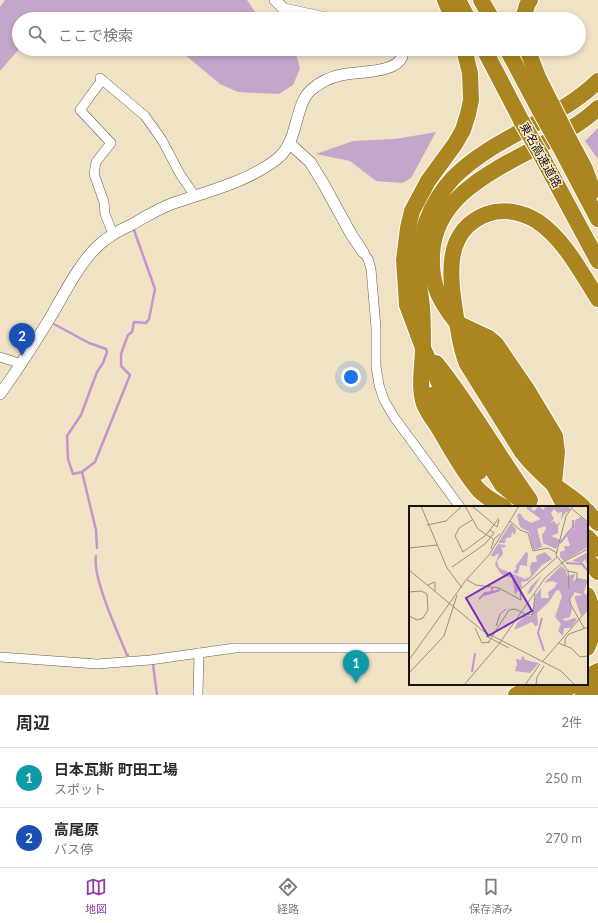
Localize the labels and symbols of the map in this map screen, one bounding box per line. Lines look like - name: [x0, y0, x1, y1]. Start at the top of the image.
- street label: 東名高速道路: [517, 120, 565, 190]
- pin: 2: [9, 323, 35, 356]
- your location: [341, 367, 361, 387]
- inset map: [409, 506, 588, 685]
- pin: 1: [343, 650, 369, 683]

